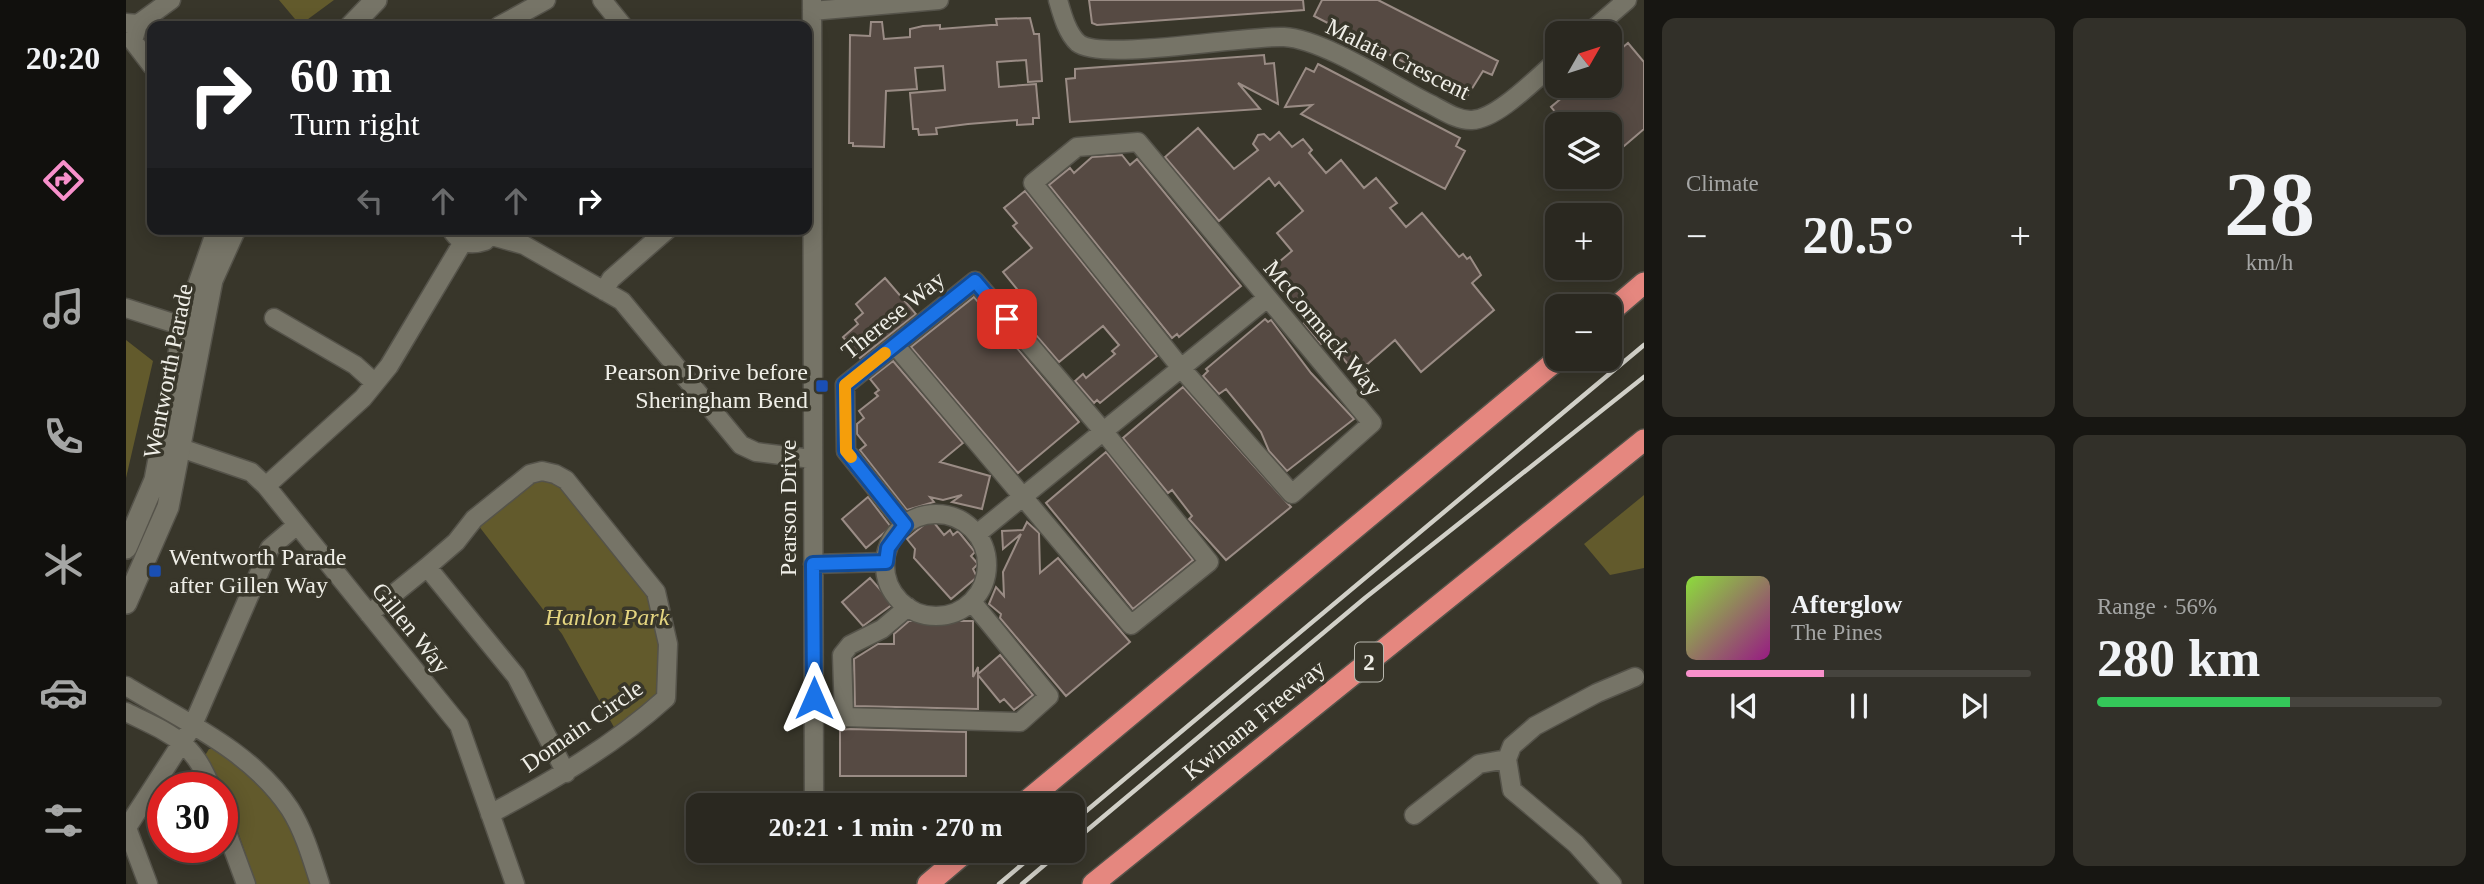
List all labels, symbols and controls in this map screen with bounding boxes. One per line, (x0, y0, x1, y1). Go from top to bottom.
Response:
street label: Malata Crescent (1322, 13, 1474, 105)
north arrow (1545, 21, 1622, 98)
map controls (1545, 21, 1622, 371)
text: 20:20 (26, 40, 100, 76)
text: 60 m (290, 48, 392, 103)
icon: right (175, 49, 266, 140)
text: Turn right (290, 106, 420, 142)
button: layers (1545, 112, 1622, 189)
text: 28 (2224, 154, 2315, 255)
icon: directions (39, 156, 88, 205)
text: Climate (1686, 171, 1759, 196)
icon: left (351, 182, 389, 220)
icon: ahead (424, 182, 462, 220)
icon: ahead (497, 182, 535, 220)
icon: right (570, 182, 608, 220)
button: + (1545, 203, 1622, 280)
text: 20.5° (1803, 207, 1914, 264)
text: − (1686, 215, 1707, 257)
text: + (2010, 215, 2031, 257)
text: km/h (2246, 250, 2293, 275)
street label: McCormack Way (1259, 255, 1387, 401)
street label: Therese Way (836, 266, 950, 364)
street label: Wentworth Parade (138, 281, 198, 461)
icon: music (39, 284, 88, 333)
pin (977, 289, 1037, 349)
button: − (1545, 294, 1622, 371)
icon: arrive (988, 300, 1026, 338)
place label: Pearson Drive before Sheringham Bend (604, 359, 808, 413)
marker: Pearson Drive before Sheringham Bend (814, 378, 830, 394)
icon: phone (39, 412, 88, 461)
street label: Pearson Drive (775, 440, 801, 576)
icon: climate (39, 540, 88, 589)
place label: Wentworth Parade after Gillen Way (169, 544, 346, 598)
marker: Wentworth Parade after Gillen Way (147, 563, 163, 579)
street label: Gillen Way (367, 577, 455, 679)
text: Afterglow (1791, 590, 1902, 619)
text: Range · 56% (2097, 594, 2217, 619)
park label: Hanlon Park (544, 604, 670, 630)
text: The Pines (1791, 620, 1882, 645)
text: 280 km (2097, 630, 2260, 687)
road number: 2 (1355, 642, 1383, 682)
street label: Kwinana Freeway (1178, 655, 1330, 785)
position arrow (777, 661, 851, 735)
icon: car (39, 668, 88, 717)
street label: Domain Circle (516, 675, 648, 777)
icon: previous (1725, 687, 1763, 725)
icon: pause (1840, 687, 1878, 725)
icon: next (1955, 687, 1993, 725)
speed limit sign: 30 (147, 772, 238, 863)
icon: filters (39, 796, 88, 845)
text: 20:21 · 1 min · 270 m (769, 813, 1003, 842)

